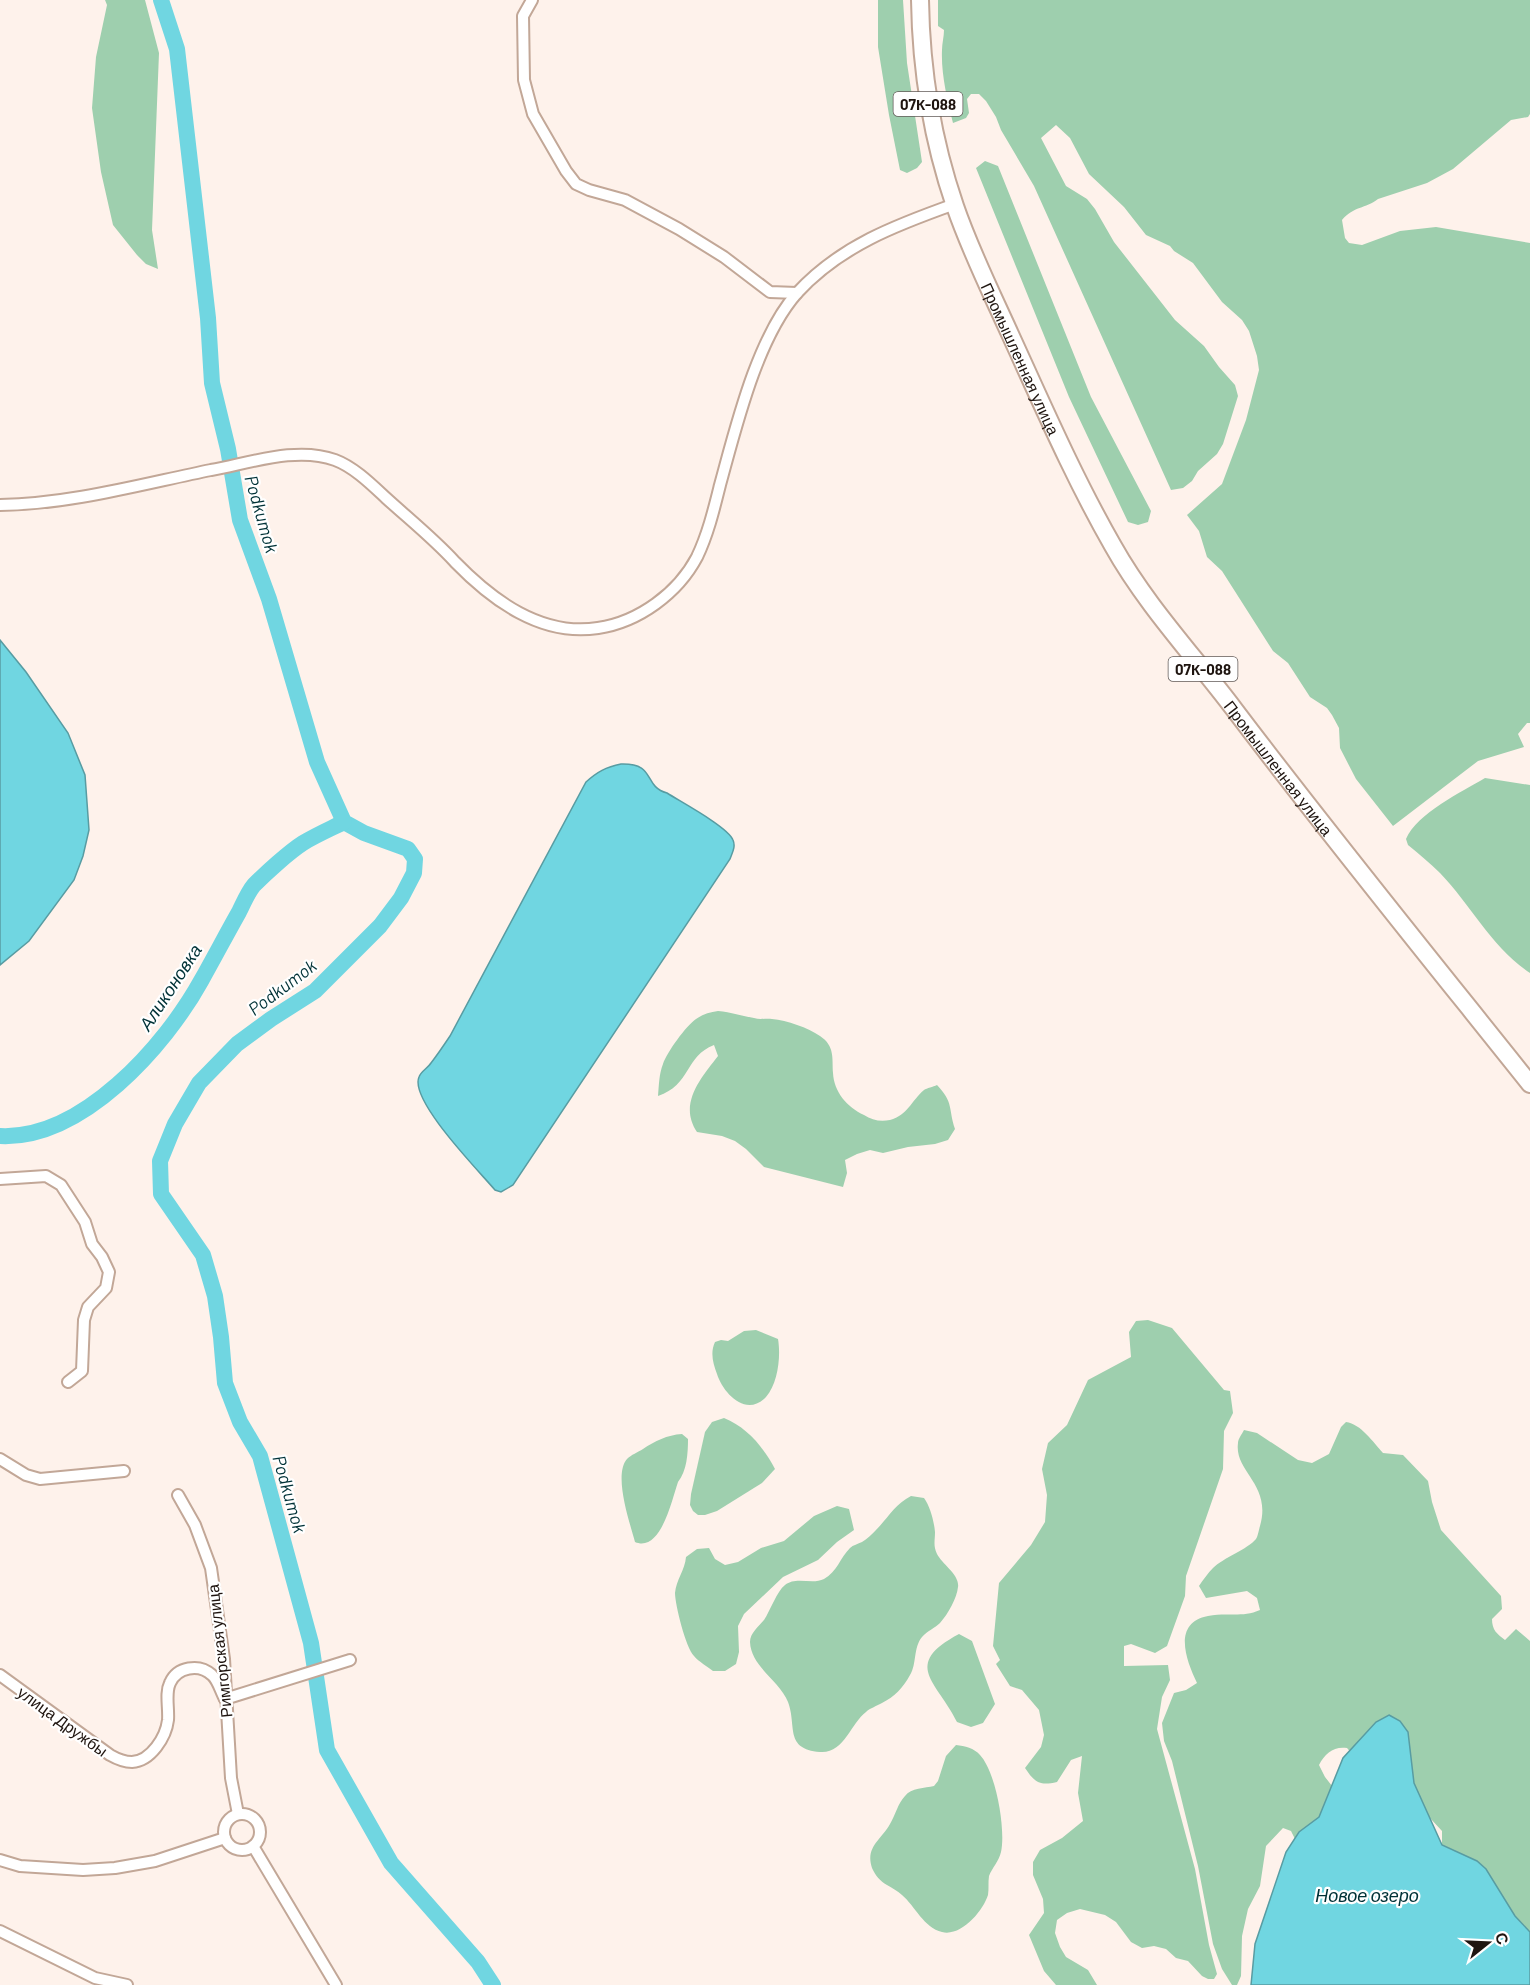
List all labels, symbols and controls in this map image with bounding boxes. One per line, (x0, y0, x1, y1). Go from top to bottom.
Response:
road number: 07К-088 (894, 92, 962, 116)
street label: Промышленная улица (978, 279, 1064, 438)
water label: Podkumok (240, 473, 284, 556)
road number: 07К-088 (1168, 657, 1238, 681)
street label: Промышленная улица (1221, 696, 1337, 839)
water label: Аликоновка (133, 940, 206, 1035)
water label: Podkumok (244, 954, 321, 1020)
water label: Podkumok (268, 1453, 312, 1536)
street label: Римгорская улица (203, 1583, 235, 1719)
street label: улица Дружбы (14, 1682, 112, 1760)
water label: Новое озеро (1315, 1884, 1419, 1906)
north arrow (1458, 1913, 1518, 1973)
text: С (1492, 1930, 1514, 1947)

